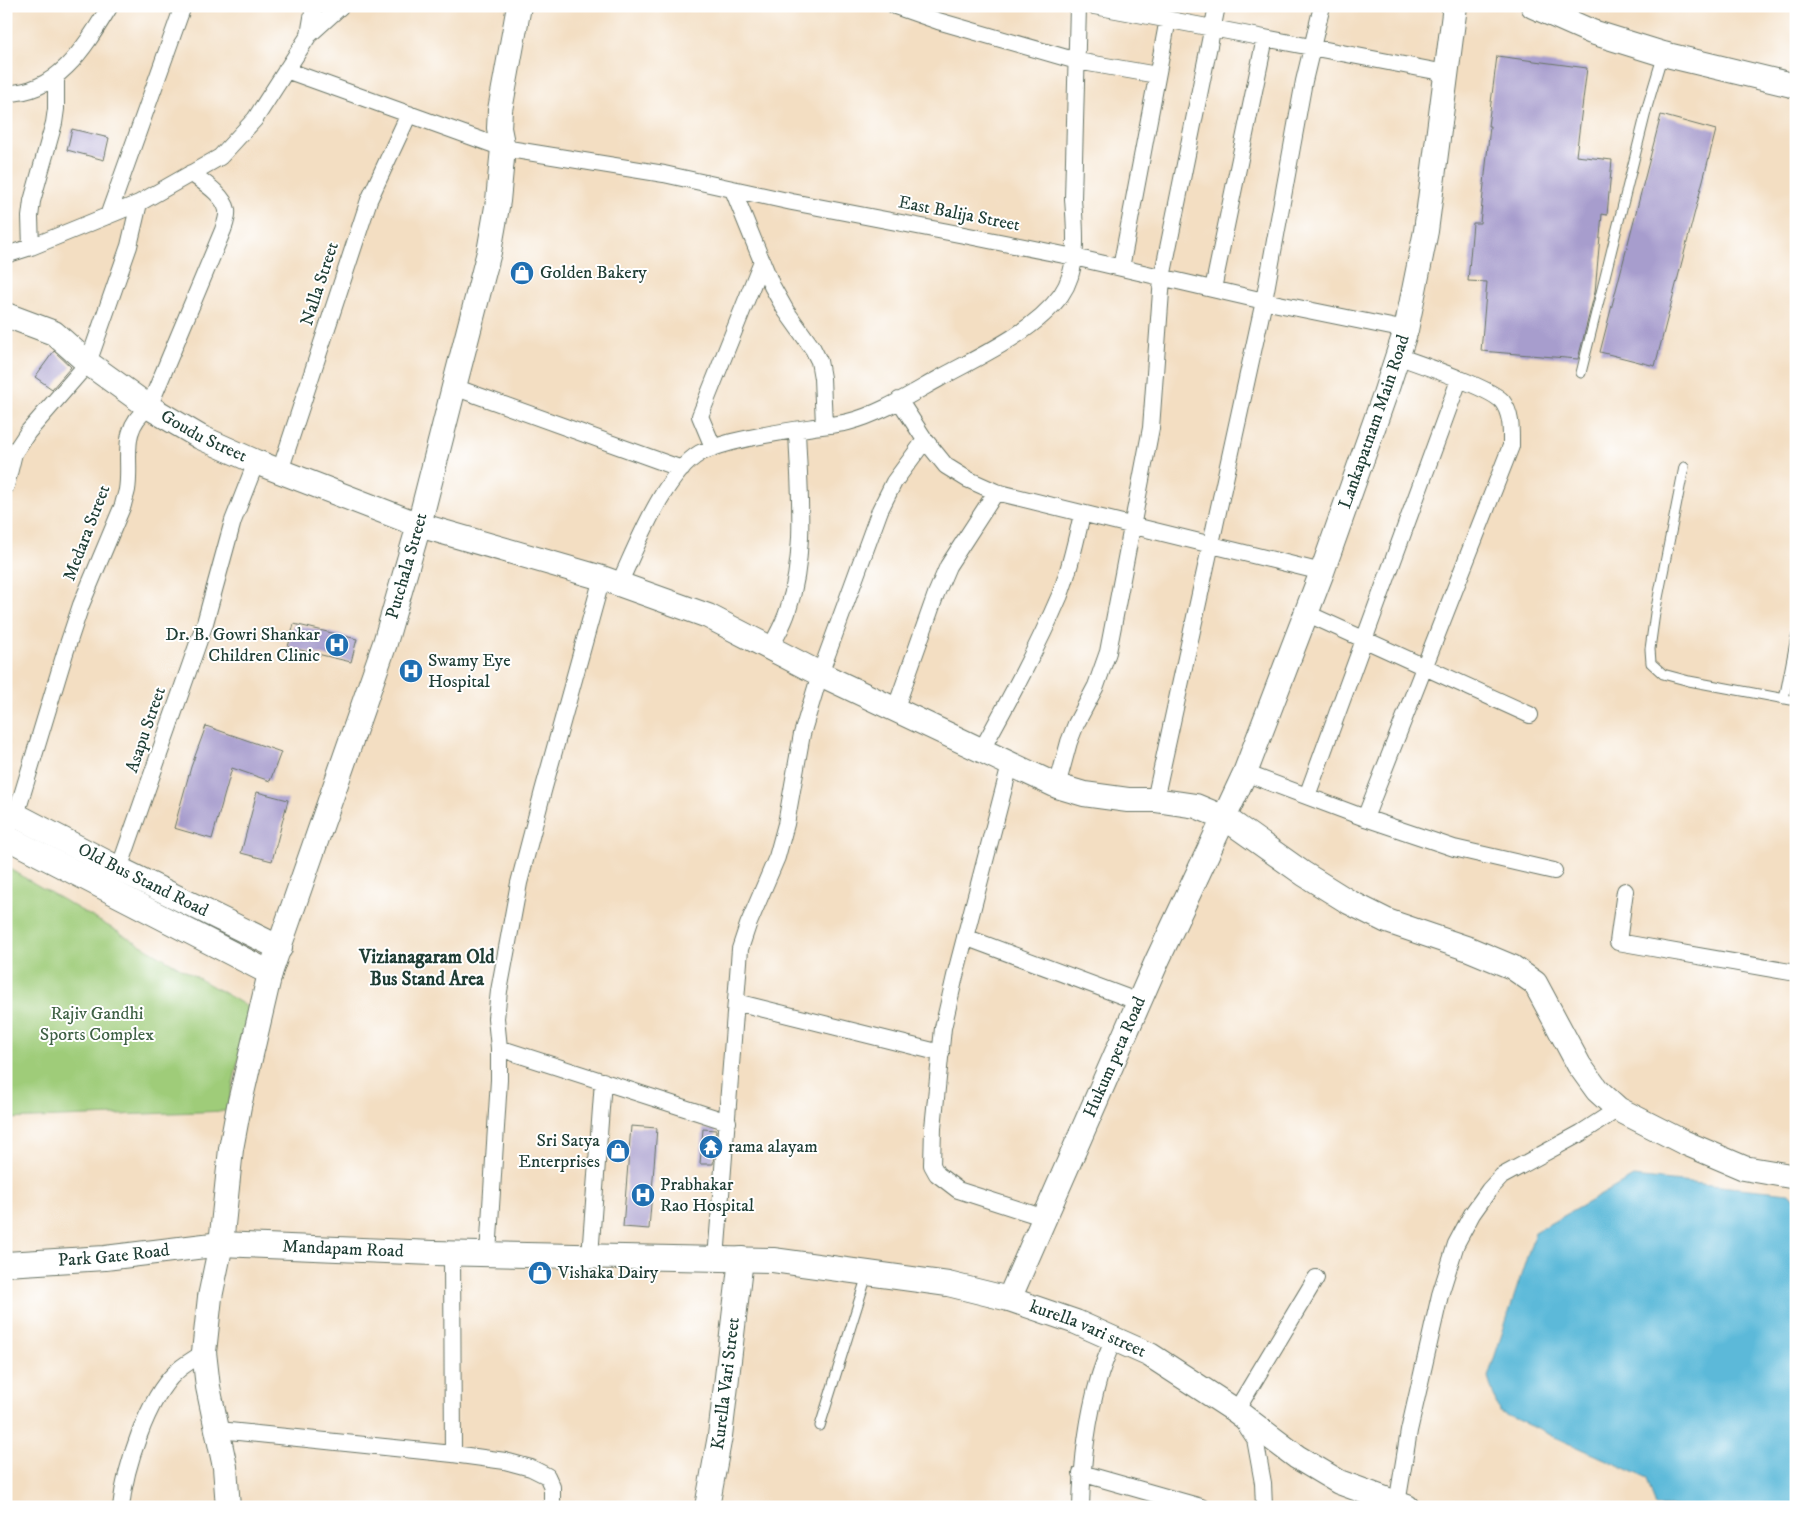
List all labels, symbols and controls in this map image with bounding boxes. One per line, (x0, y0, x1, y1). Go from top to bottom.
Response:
street label: East Balija Street (896, 191, 1022, 237)
street label: Nalla Street (296, 239, 344, 329)
shop icon: Golden Bakery (509, 260, 535, 286)
place label: Golden Bakery (540, 262, 647, 284)
street label: Lankapatnam Main Road (1334, 332, 1415, 512)
street label: Goudu Street (156, 405, 250, 468)
street label: Medara Street (59, 482, 115, 584)
street label: Putchala Street (381, 510, 433, 622)
place label: Dr. B. Gowri Shankar Children Clinic (165, 624, 320, 667)
hospital icon: Dr. B. Gowri Shankar Children Clinic (324, 632, 350, 658)
place label: Swamy Eye Hospital (428, 650, 511, 693)
hospital icon: Swamy Eye Hospital (398, 658, 424, 684)
street label: Asapu Street (121, 684, 171, 776)
street label: Old Bus Stand Road (74, 838, 212, 922)
district label: Vizianagaram Old Bus Stand Area (358, 946, 495, 991)
street label: Hukum peta Road (1079, 993, 1151, 1121)
park label: Rajiv Gandhi Sports Complex (40, 1003, 154, 1046)
place label: Sri Satya Enterprises (518, 1130, 600, 1173)
temple icon: rama alayam (698, 1134, 724, 1160)
place label: rama alayam (728, 1136, 818, 1158)
shop icon: Sri Satya Enterprises (605, 1138, 631, 1164)
place label: Prabhakar Rao Hospital (660, 1174, 755, 1217)
hospital icon: Prabhakar Rao Hospital (630, 1182, 656, 1208)
street label: Mandapam Road (282, 1236, 404, 1263)
street label: Park Gate Road (57, 1239, 171, 1272)
shop icon: Vishaka Dairy (527, 1260, 553, 1286)
place label: Vishaka Dairy (557, 1262, 659, 1284)
street label: kurella vari street (1026, 1296, 1150, 1363)
street label: Kurella Vari Street (707, 1316, 745, 1452)

